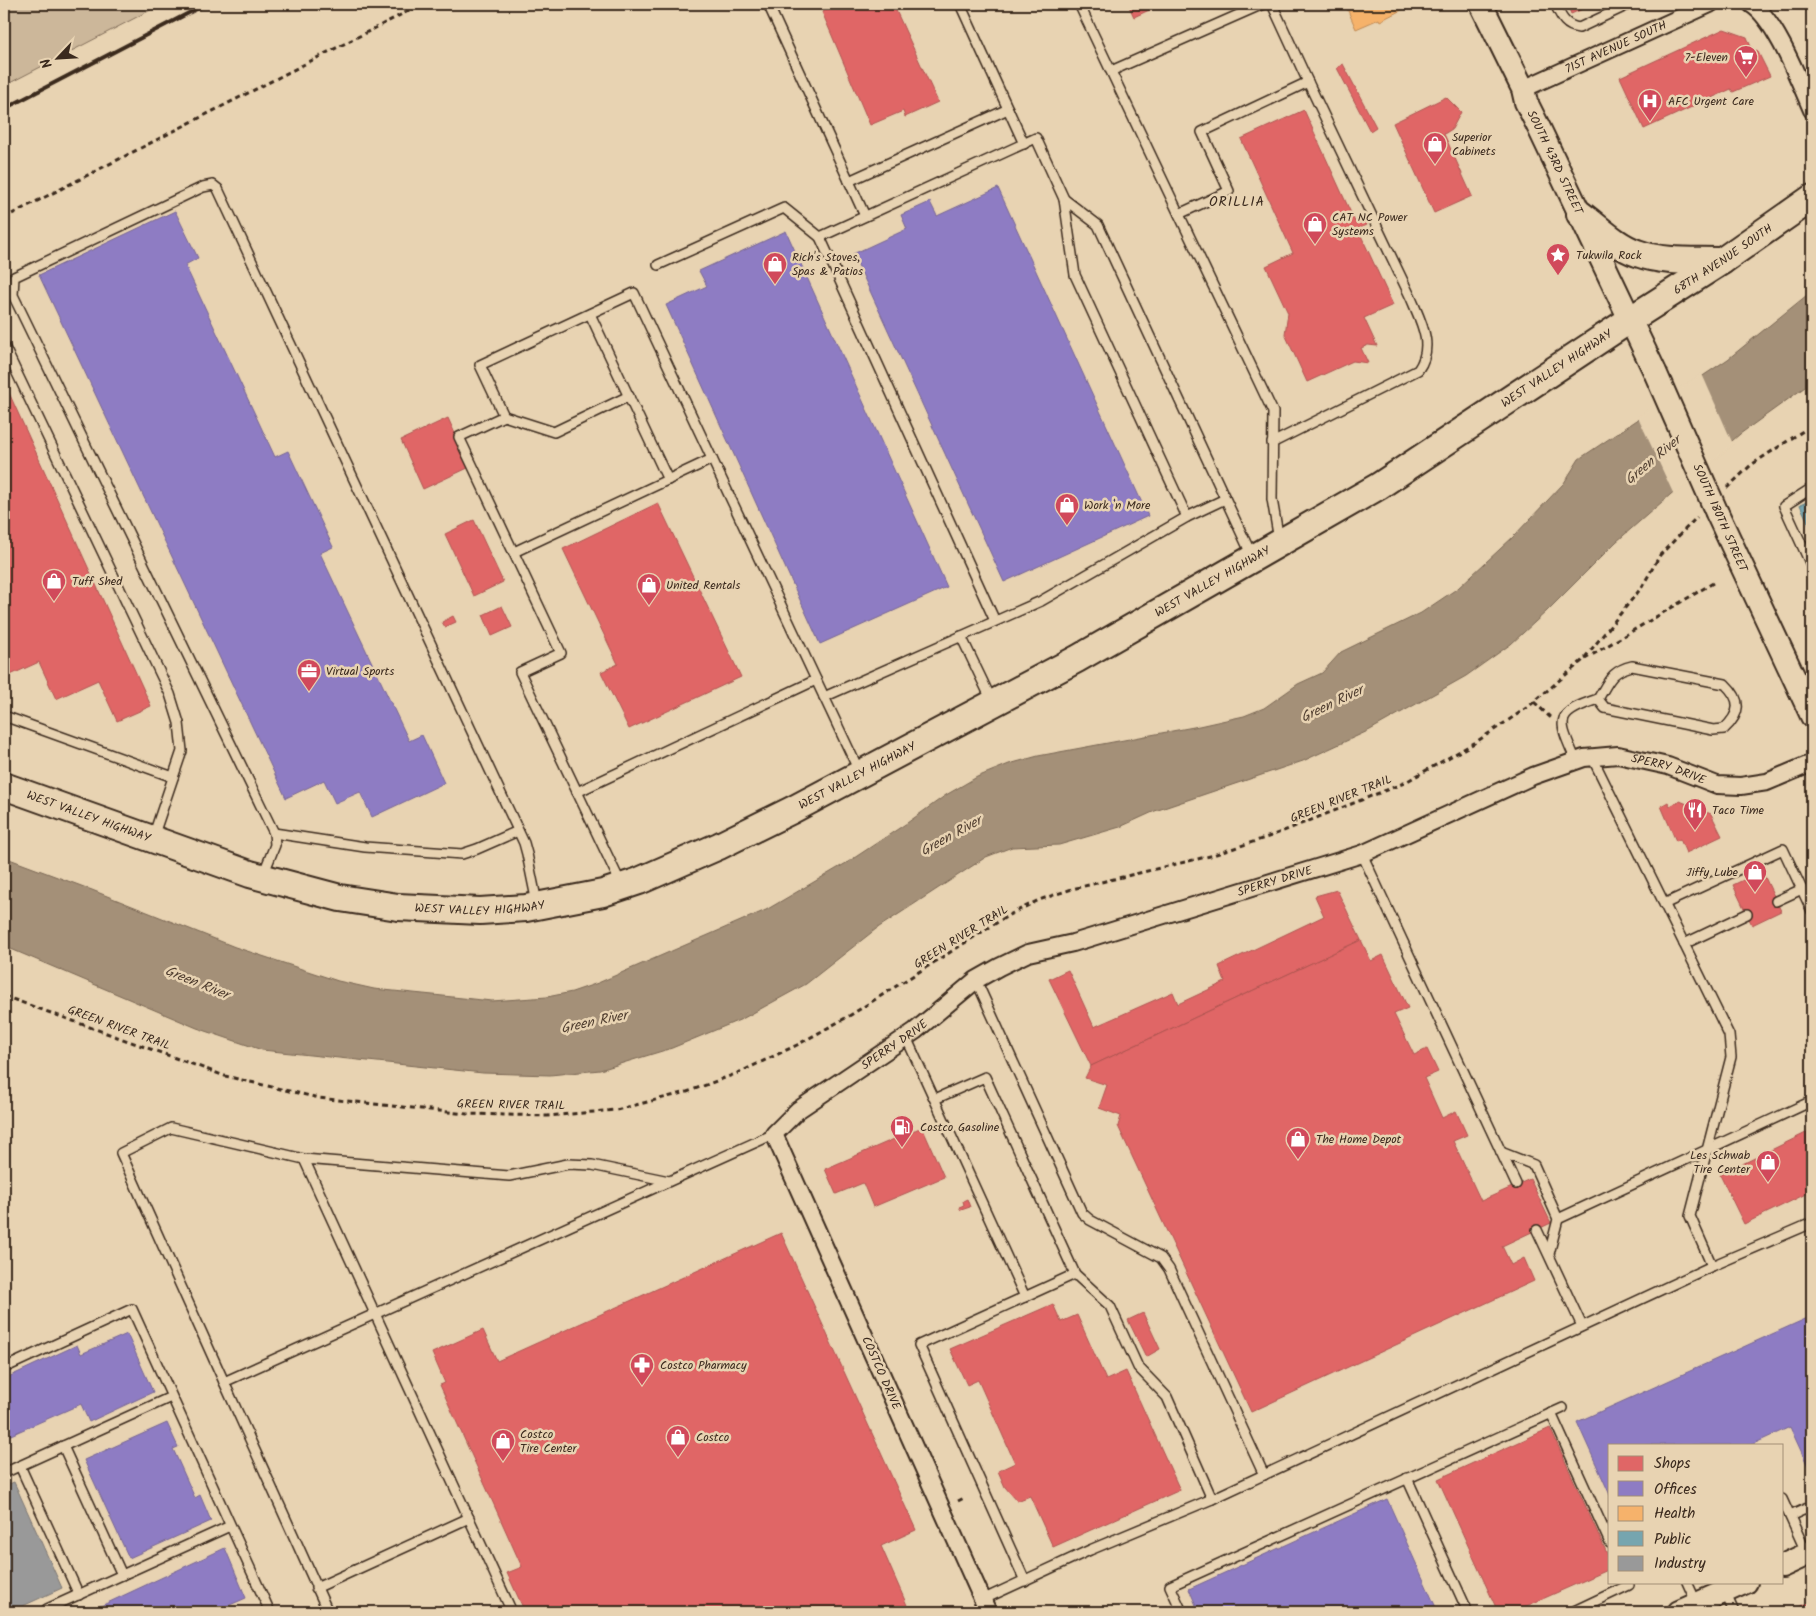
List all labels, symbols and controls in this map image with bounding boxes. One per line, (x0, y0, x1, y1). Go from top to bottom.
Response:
street label: 71ST AVENUE SOUTH (1562, 15, 1670, 78)
north arrow (32, 32, 82, 82)
supermarket icon: 7-Eleven (1733, 44, 1759, 78)
place label: 7-Eleven (1685, 48, 1728, 67)
text: N (35, 54, 59, 72)
hospital icon: AFC Urgent Care (1637, 88, 1663, 122)
place label: AFC Urgent Care (1668, 92, 1754, 111)
street label: SOUTH 43RD STREET (1522, 107, 1589, 219)
place label: Superior Cabinets (1452, 128, 1496, 161)
shop icon: Superior Cabinets (1422, 131, 1448, 165)
district label: ORILLIA (1209, 191, 1265, 213)
place label: CAT NC Power Systems (1332, 208, 1408, 241)
shop icon: CAT NC Power Systems (1302, 211, 1328, 245)
street label: 68TH AVENUE SOUTH (1669, 219, 1777, 299)
place icon: Tukwila Rock (1545, 242, 1571, 276)
place label: Tukwila Rock (1576, 246, 1642, 265)
place label: Rich's Stoves, Spas & Patios (792, 248, 863, 281)
shop icon: Rich's Stoves, Spas & Patios (762, 251, 788, 285)
street label: WEST VALLEY HIGHWAY (1497, 324, 1617, 412)
water label: Green River (1620, 428, 1688, 490)
street label: SOUTH 180TH STREET (1688, 461, 1753, 577)
shop icon: Work 'n More (1054, 492, 1080, 526)
place label: Work 'n More (1084, 496, 1151, 515)
street label: WEST VALLEY HIGHWAY (1151, 540, 1275, 622)
shop icon: Tuff Shed (41, 568, 67, 602)
place label: Tuff Shed (72, 572, 123, 591)
shop icon: United Rentals (636, 572, 662, 606)
place label: United Rentals (666, 576, 740, 595)
office icon: Virtual Sports (296, 658, 322, 692)
place label: Virtual Sports (326, 662, 394, 681)
water label: Green River (1297, 678, 1370, 729)
street label: WEST VALLEY HIGHWAY (795, 736, 920, 814)
street label: SPERRY DRIVE (1629, 749, 1710, 790)
street label: GREEN RIVER TRAIL (1287, 770, 1395, 828)
street label: WEST VALLEY HIGHWAY (24, 785, 154, 848)
restaurant icon: Taco Time (1682, 797, 1708, 831)
place label: Taco Time (1712, 801, 1764, 820)
water label: Green River (916, 808, 989, 862)
shop icon: Jiffy Lube (1742, 859, 1768, 893)
street label: SPERRY DRIVE (1235, 860, 1315, 901)
place label: Jiffy Lube (1686, 863, 1739, 882)
street label: WEST VALLEY HIGHWAY (414, 895, 547, 921)
street label: GREEN RIVER TRAIL (910, 900, 1012, 974)
water label: Green River (162, 960, 235, 1007)
street label: GREEN RIVER TRAIL (65, 1001, 173, 1055)
water label: Green River (559, 1004, 632, 1040)
street label: SPERRY DRIVE (857, 1014, 933, 1074)
street label: GREEN RIVER TRAIL (457, 1095, 565, 1115)
fuel station icon: Costco Gasoline (889, 1114, 915, 1148)
place label: Costco Gasoline (920, 1118, 1000, 1137)
shop icon: The Home Depot (1285, 1126, 1311, 1160)
place label: The Home Depot (1316, 1130, 1402, 1149)
place label: Les Schwab Tire Center (1690, 1146, 1751, 1179)
shop icon: Les Schwab Tire Center (1755, 1149, 1781, 1183)
street label: COSTCO DRIVE (856, 1333, 906, 1414)
pharmacy icon: Costco Pharmacy (629, 1352, 655, 1386)
place label: Costco Pharmacy (660, 1356, 747, 1375)
shop icon: Costco (665, 1424, 691, 1458)
place label: Costco Tire Center (520, 1425, 577, 1458)
shop icon: Costco Tire Center (490, 1428, 516, 1462)
place label: Costco (696, 1428, 729, 1447)
legend (1608, 1444, 1784, 1584)
text: Shops (1654, 1452, 1691, 1476)
text: Offices (1654, 1478, 1697, 1502)
text: Health (1654, 1502, 1695, 1526)
text: Public (1654, 1528, 1691, 1552)
text: Industry (1654, 1552, 1707, 1576)

